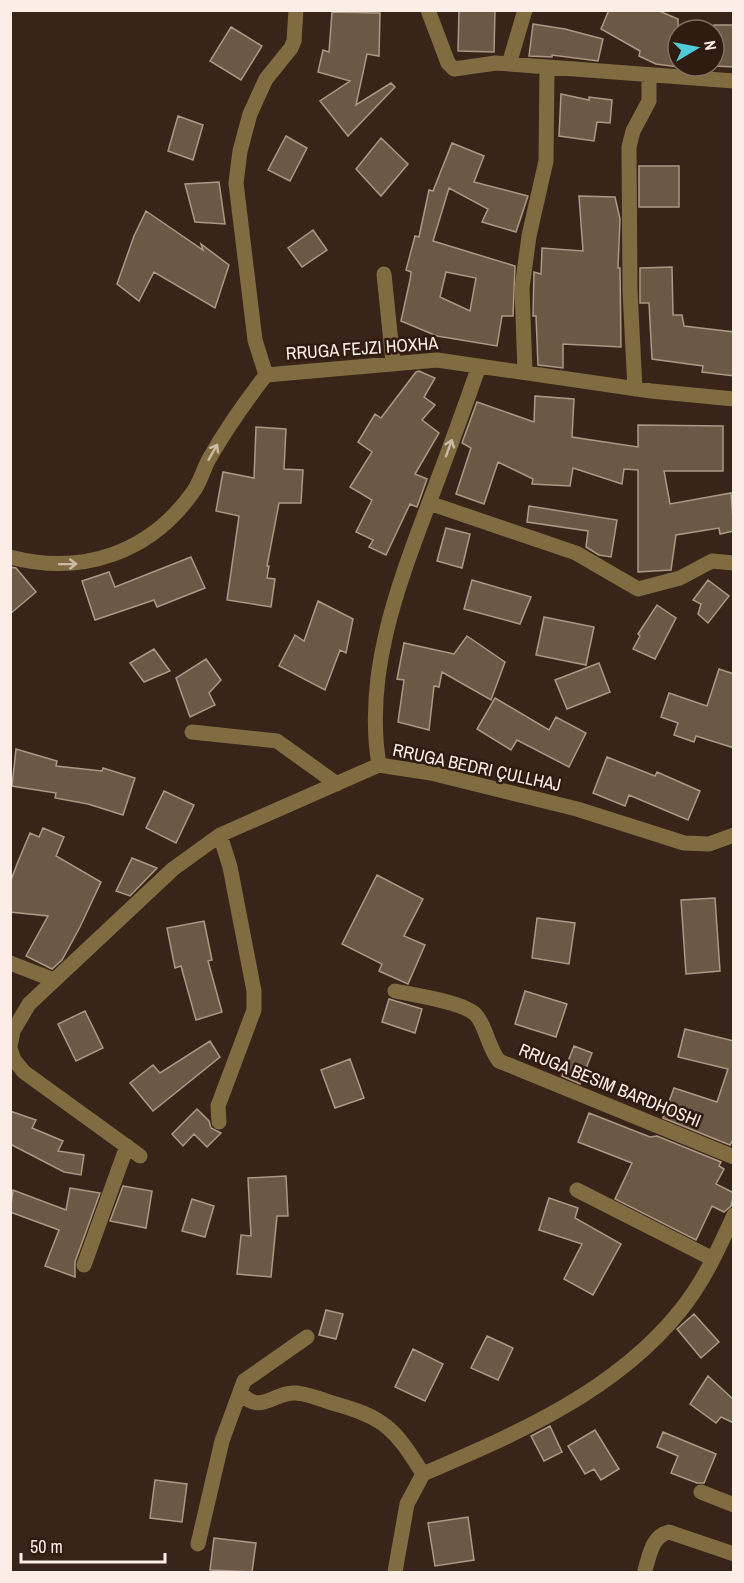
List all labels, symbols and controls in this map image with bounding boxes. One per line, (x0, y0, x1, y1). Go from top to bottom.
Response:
north arrow (666, 18, 726, 78)
text: N (699, 39, 722, 52)
street label: RRUGA FEJZI HOXHA (285, 330, 439, 366)
one-way arrow (444, 440, 455, 458)
one-way arrow (208, 444, 220, 461)
one-way arrow (58, 558, 78, 570)
street label: RRUGA BEDRI ÇULLHAJ (391, 737, 563, 797)
street label: RRUGA BESIM BARDHOSHI (515, 1037, 705, 1133)
scale bar (21, 1526, 165, 1564)
text: 50 m (30, 1534, 63, 1559)

